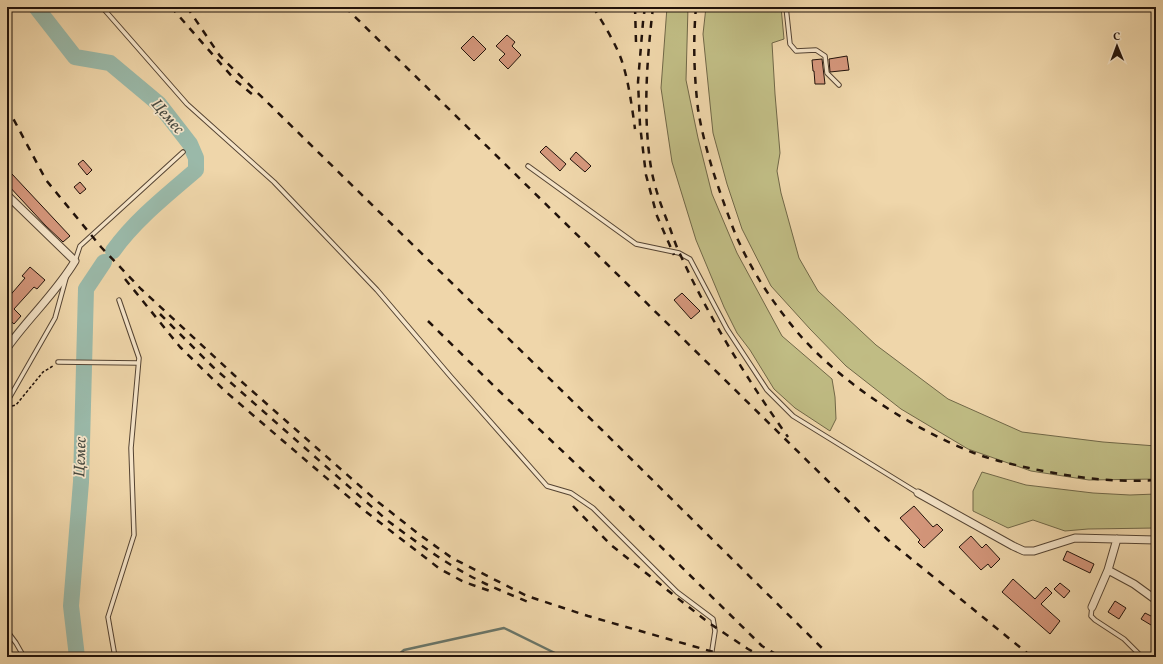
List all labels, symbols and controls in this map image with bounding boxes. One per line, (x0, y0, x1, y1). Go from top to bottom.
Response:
north arrow (1097, 26, 1137, 66)
text: С (1113, 30, 1121, 45)
water label: Цемес (145, 95, 189, 140)
water label: Цемес (69, 436, 93, 478)

